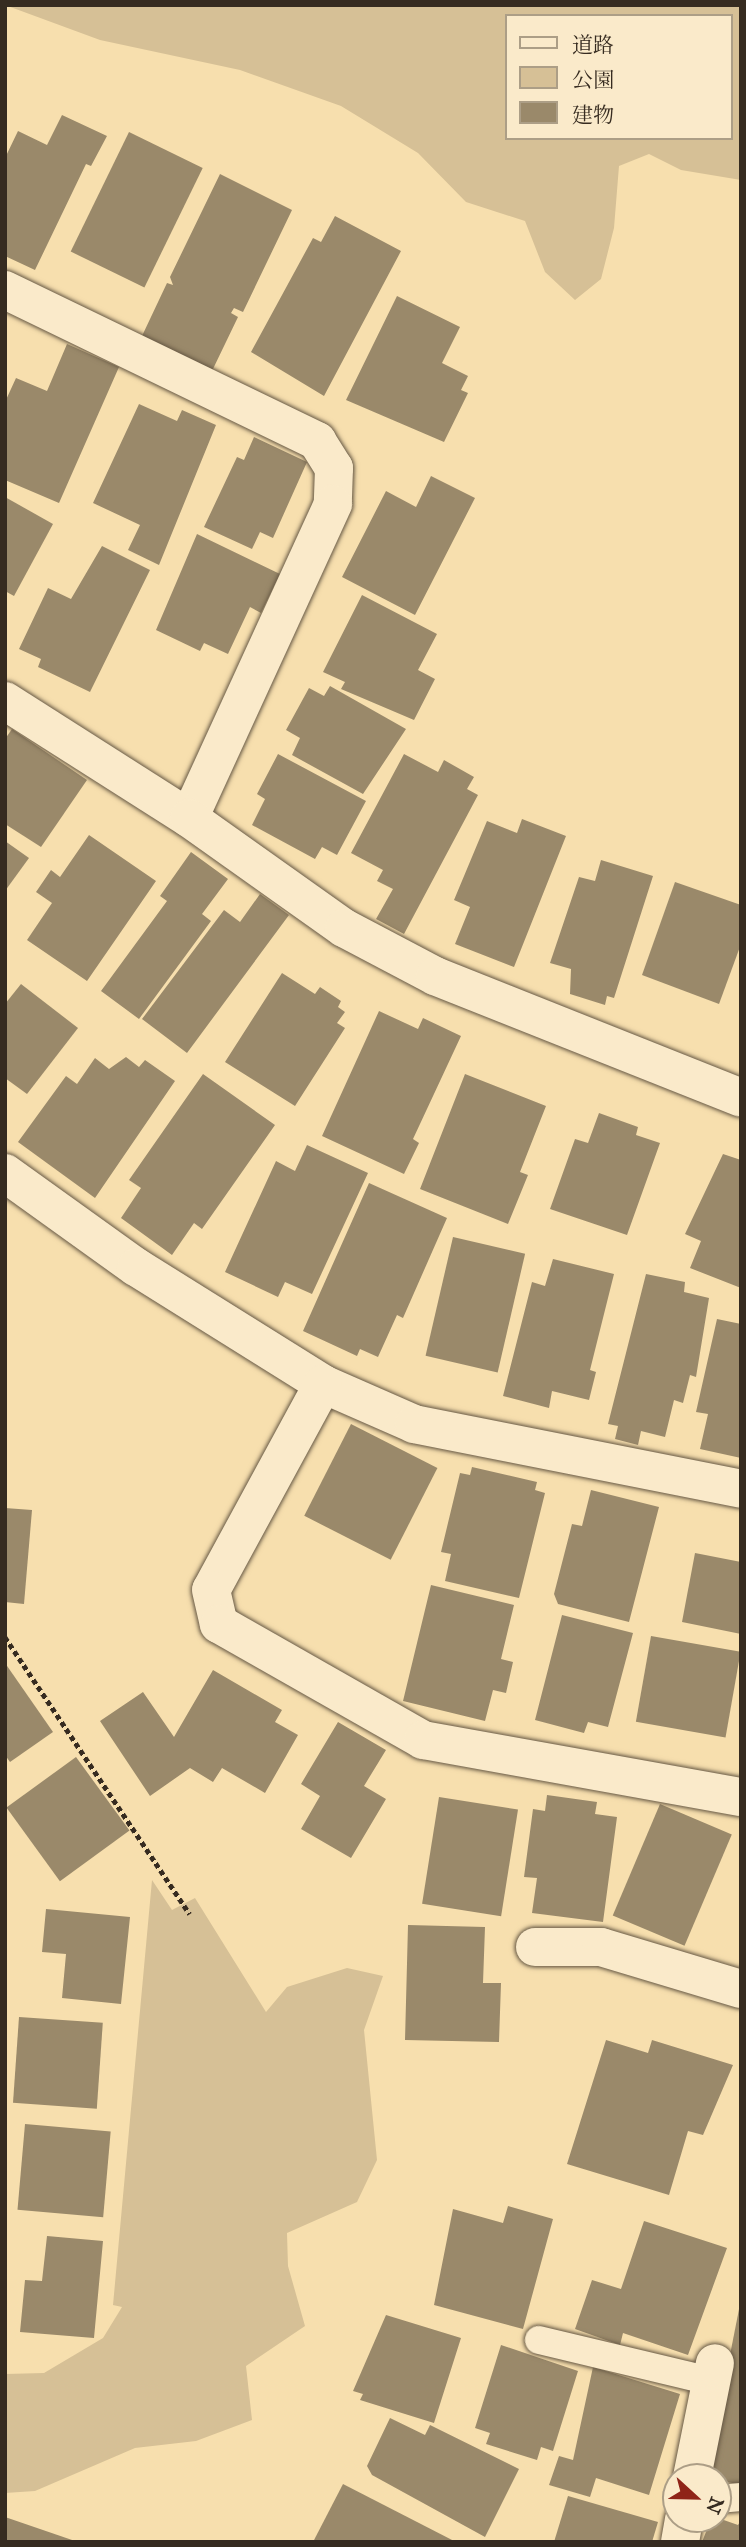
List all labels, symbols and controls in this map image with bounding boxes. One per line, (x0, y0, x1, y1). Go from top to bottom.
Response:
legend (504, 14, 732, 140)
text: 道路 (572, 32, 614, 58)
text: 公園 (572, 67, 614, 93)
text: 建物 (572, 102, 614, 128)
north arrow (662, 2463, 732, 2533)
text: N (701, 2494, 729, 2517)

